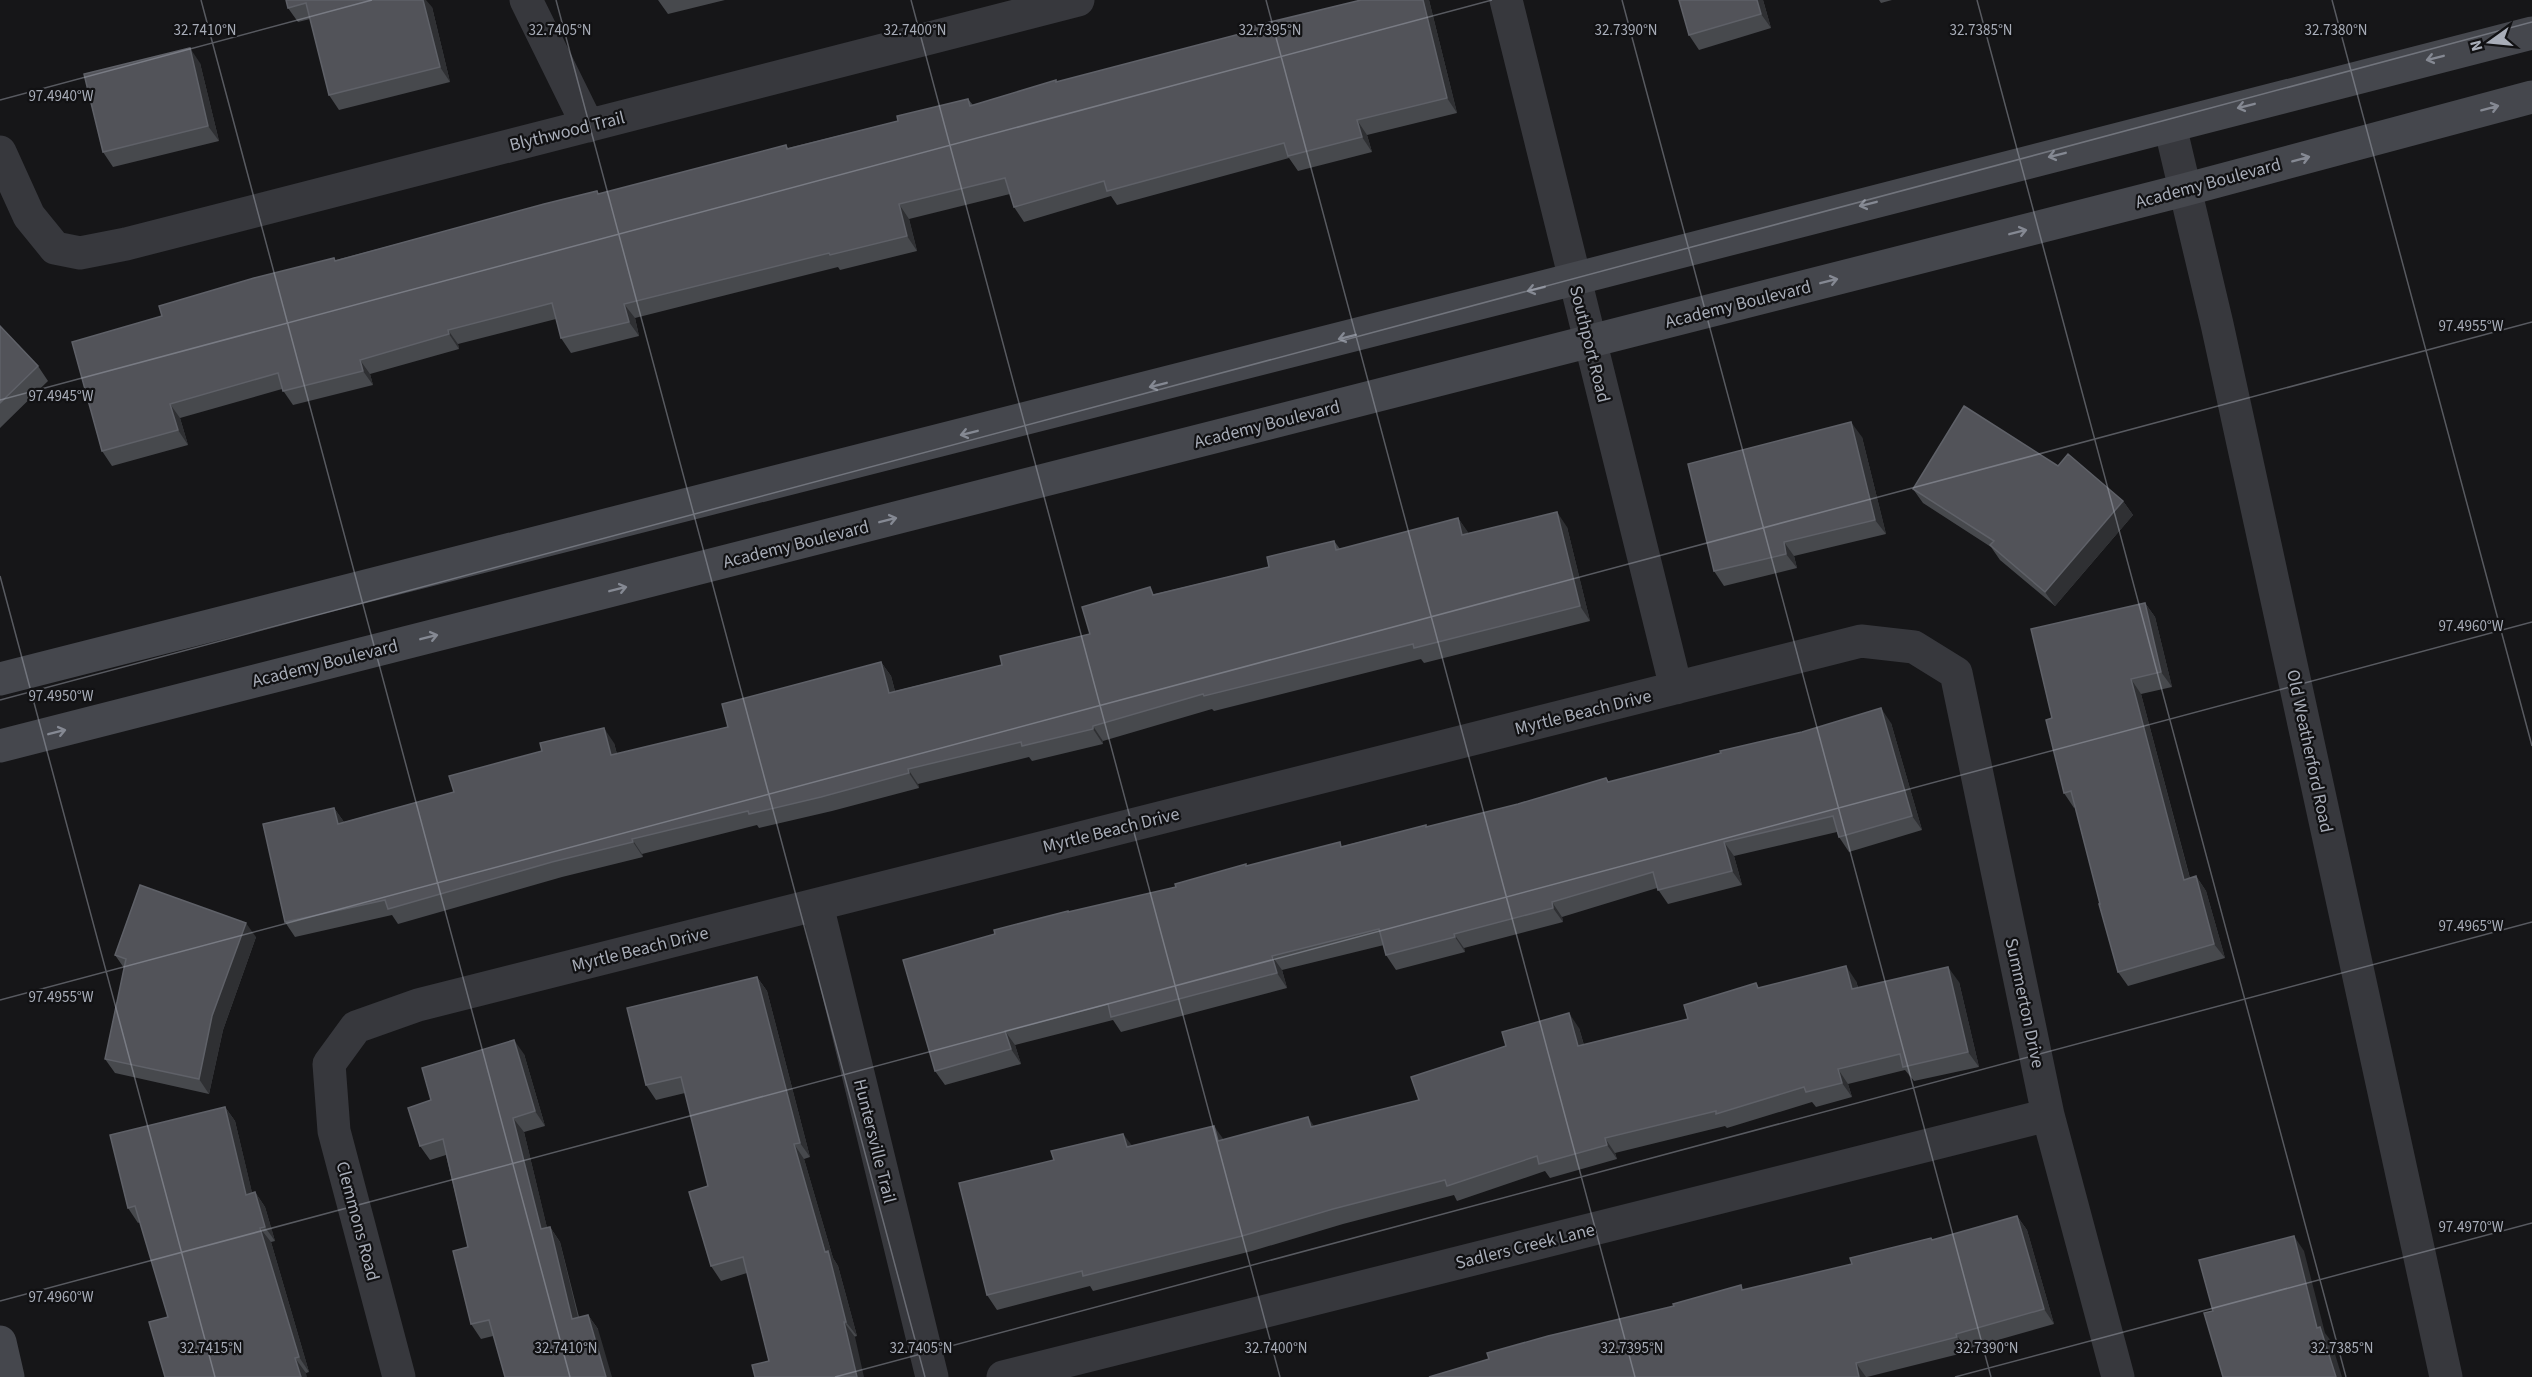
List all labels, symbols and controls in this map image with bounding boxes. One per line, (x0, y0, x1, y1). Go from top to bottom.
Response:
north arrow (2460, 12, 2520, 72)
text: 32.7410°N (173, 20, 237, 41)
text: 32.7405°N (528, 20, 592, 41)
text: 32.7400°N (883, 20, 947, 41)
text: 32.7395°N (1238, 20, 1302, 41)
text: 32.7390°N (1594, 20, 1658, 41)
text: 32.7385°N (1949, 20, 2013, 41)
text: 32.7380°N (2304, 20, 2368, 41)
text: N (2464, 38, 2488, 54)
one-way arrow (2426, 52, 2445, 64)
text: 97.4940°W (28, 86, 94, 107)
one-way arrow (2237, 101, 2256, 113)
one-way arrow (2480, 102, 2499, 113)
street label: Blythwood Trail (507, 105, 627, 158)
one-way arrow (2048, 150, 2067, 161)
street label: Academy Boulevard (2133, 152, 2284, 215)
one-way arrow (2292, 152, 2311, 164)
one-way arrow (1859, 198, 1878, 210)
one-way arrow (2009, 226, 2028, 238)
street label: Academy Boulevard (1662, 274, 1814, 335)
one-way arrow (1820, 274, 1839, 286)
street label: Southport Road (1563, 283, 1616, 405)
one-way arrow (1527, 284, 1546, 295)
text: 97.4955°W (2438, 316, 2504, 337)
one-way arrow (1338, 332, 1357, 343)
one-way arrow (1149, 380, 1168, 392)
text: 97.4945°W (28, 386, 94, 407)
street label: Academy Boulevard (1191, 394, 1343, 455)
one-way arrow (960, 428, 979, 440)
street label: Academy Boulevard (720, 514, 872, 575)
one-way arrow (878, 514, 897, 526)
one-way arrow (608, 583, 627, 594)
text: 97.4960°W (2438, 616, 2504, 637)
one-way arrow (419, 631, 438, 642)
street label: Academy Boulevard (249, 633, 401, 694)
street label: Old Weatherford Road (2280, 667, 2339, 835)
street label: Myrtle Beach Drive (1512, 683, 1654, 742)
text: 97.4950°W (28, 686, 94, 707)
one-way arrow (47, 725, 66, 737)
street label: Myrtle Beach Drive (1040, 801, 1182, 860)
text: 97.4965°W (2438, 916, 2504, 937)
street label: Myrtle Beach Drive (569, 920, 711, 979)
street label: Summerton Drive (1999, 936, 2051, 1071)
text: 97.4955°W (28, 987, 94, 1008)
street label: Huntersville Trail (847, 1076, 902, 1206)
street label: Clemmons Road (330, 1158, 386, 1284)
street label: Sadlers Creek Lane (1453, 1217, 1597, 1276)
text: 97.4970°W (2438, 1217, 2504, 1238)
text: 97.4960°W (28, 1287, 94, 1308)
text: 32.7415°N (179, 1338, 243, 1359)
text: 32.7410°N (534, 1338, 598, 1359)
text: 32.7405°N (889, 1338, 953, 1359)
text: 32.7400°N (1244, 1338, 1308, 1359)
text: 32.7395°N (1600, 1338, 1664, 1359)
text: 32.7390°N (1955, 1338, 2019, 1359)
text: 32.7385°N (2310, 1338, 2374, 1359)

